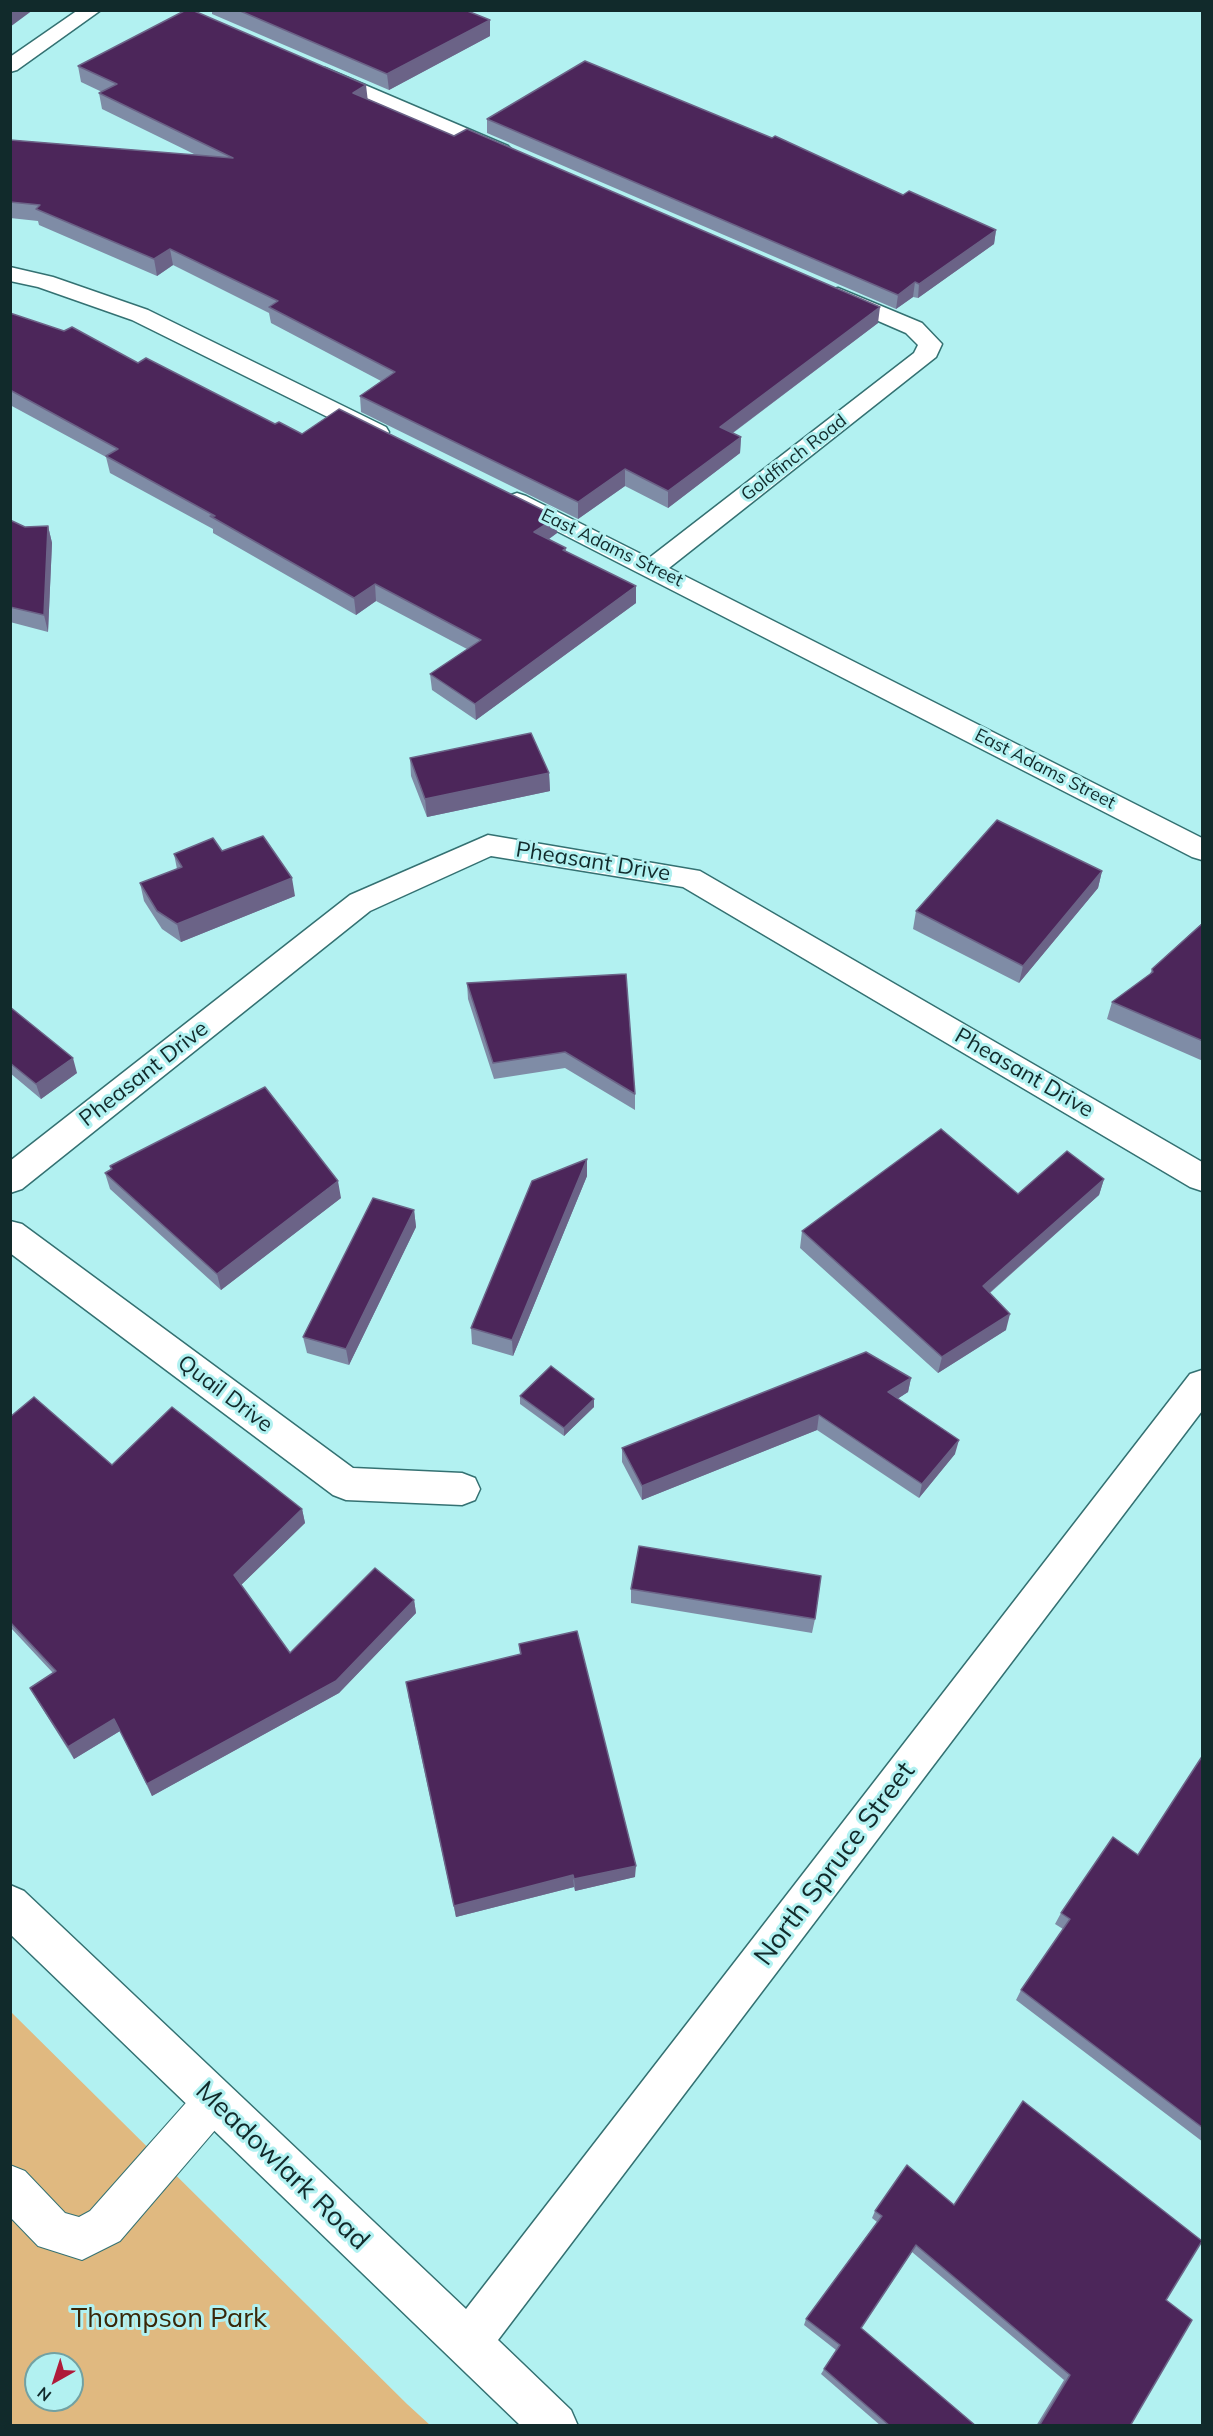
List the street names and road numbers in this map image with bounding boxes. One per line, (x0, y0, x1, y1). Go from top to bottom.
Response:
street label: Goldfinch Road (737, 410, 851, 506)
street label: East Adams Street (538, 504, 686, 592)
street label: East Adams Street (971, 724, 1119, 814)
street label: Pheasant Drive (514, 837, 672, 887)
street label: Pheasant Drive (74, 1016, 214, 1132)
street label: Pheasant Drive (950, 1023, 1098, 1123)
street label: Quail Drive (172, 1350, 278, 1438)
street label: North Spruce Street (748, 1756, 922, 1972)
street label: Meadowlark Road (189, 2075, 375, 2257)

